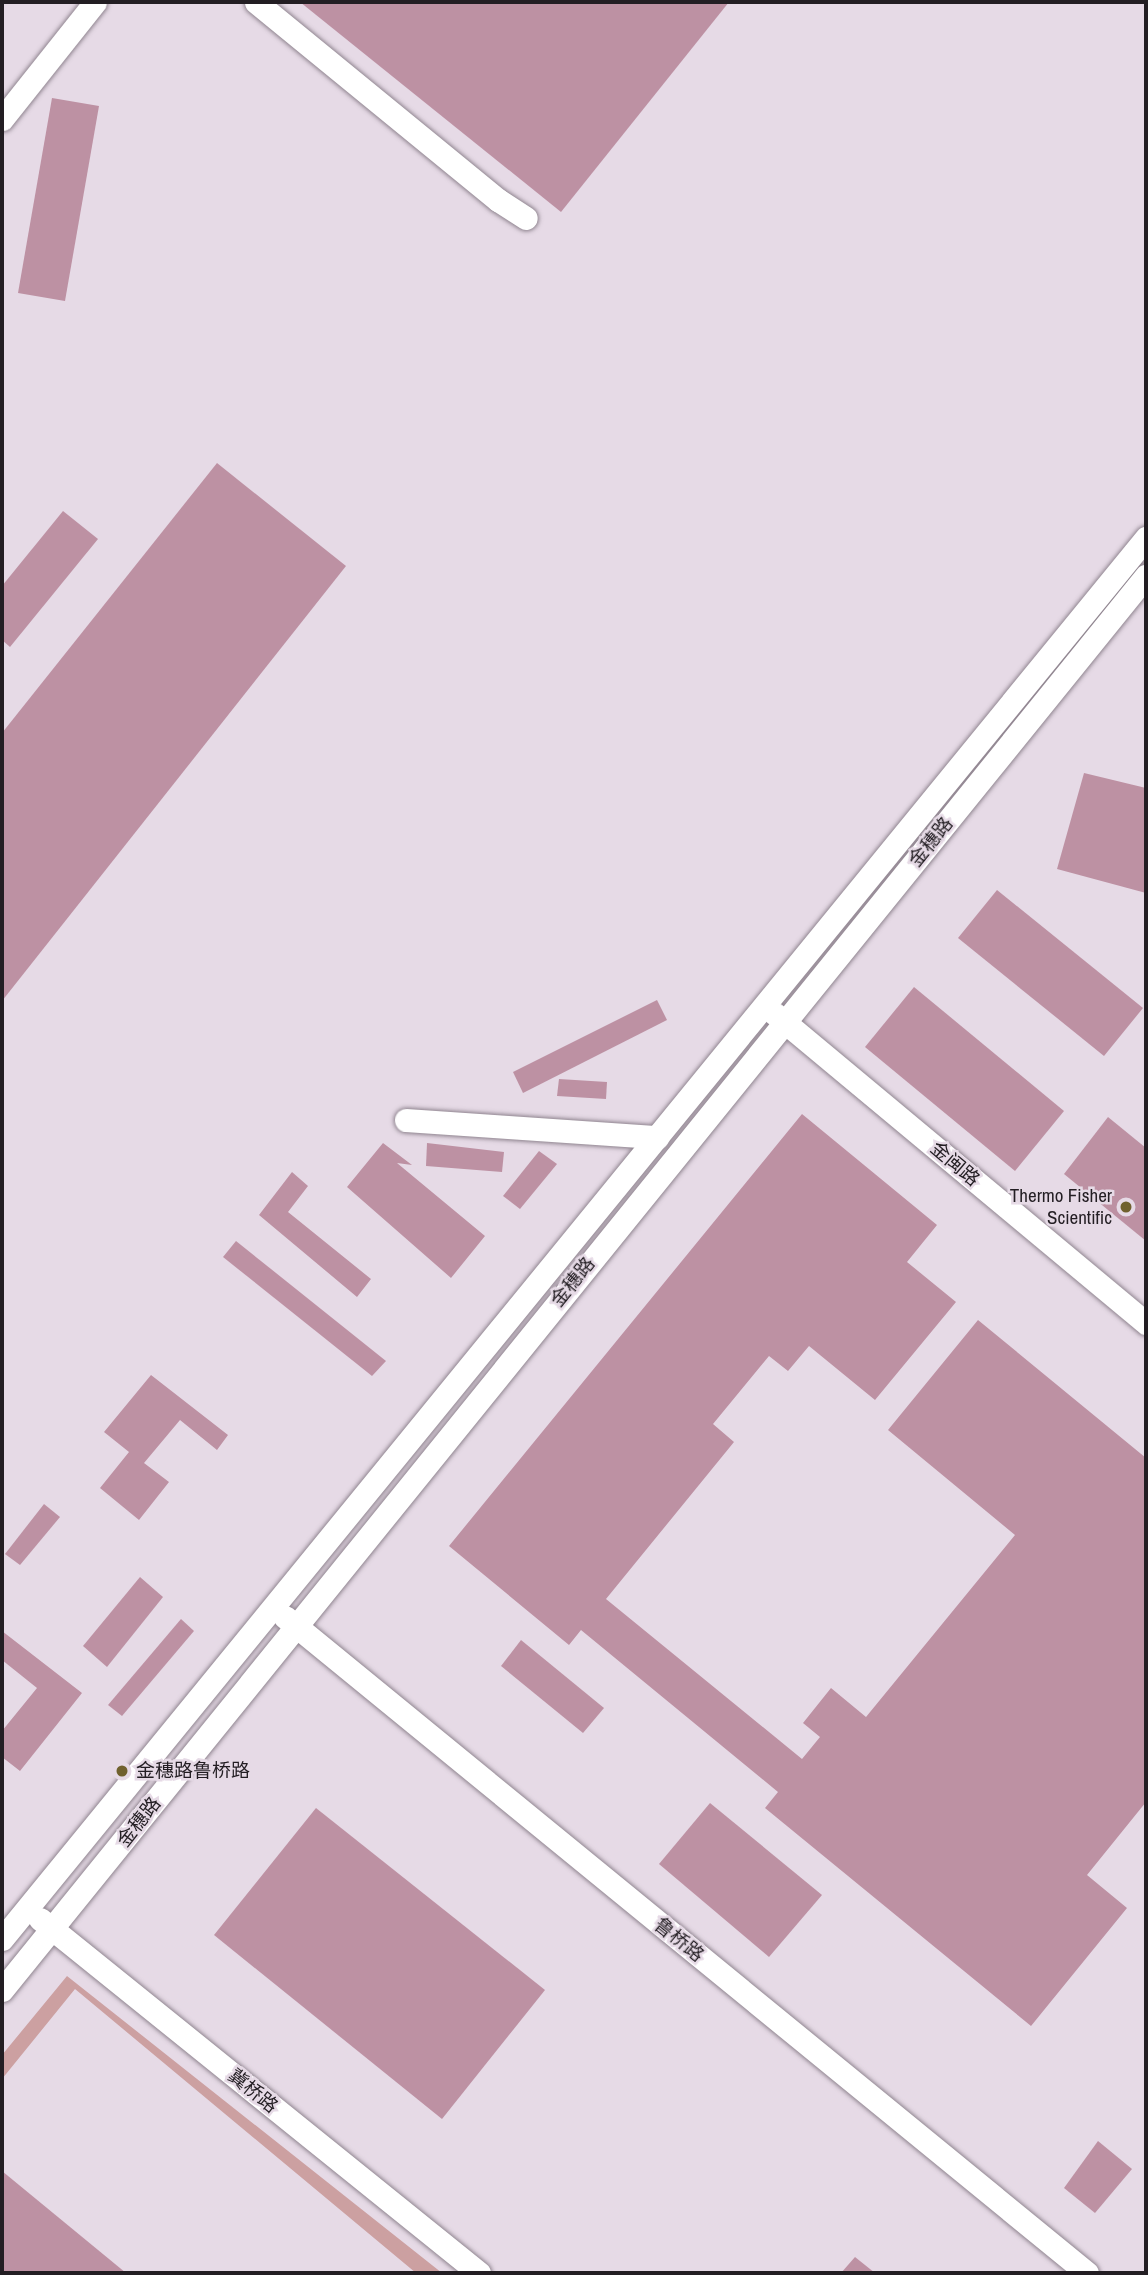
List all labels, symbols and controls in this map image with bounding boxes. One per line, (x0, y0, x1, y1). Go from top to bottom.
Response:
street label: 金穗路 (904, 813, 958, 871)
street label: 金闽路 (926, 1137, 984, 1191)
place label: Thermo Fisher Scientific (1010, 1185, 1112, 1229)
marker: Thermo Fisher Scientific (1118, 1199, 1134, 1215)
street label: 金穗路 (546, 1253, 600, 1311)
place label: 金穗路鲁桥路 (136, 1760, 250, 1782)
marker: 金穗路鲁桥路 (114, 1763, 130, 1779)
street label: 金穗路 (112, 1793, 166, 1851)
street label: 鲁桥路 (650, 1913, 708, 1967)
street label: 冀桥路 (224, 2064, 282, 2118)

